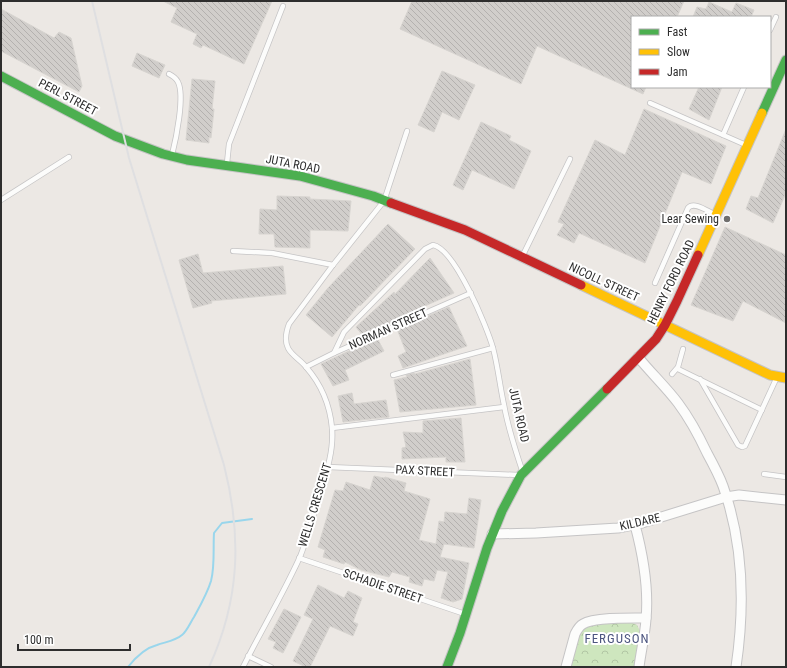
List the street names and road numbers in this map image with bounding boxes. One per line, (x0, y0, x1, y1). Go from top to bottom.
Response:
street label: PERL STREET (36, 76, 100, 118)
street label: JUTA ROAD (265, 152, 322, 176)
street label: HENRY FORD ROAD (645, 237, 698, 326)
street label: NICOLL STREET (567, 260, 641, 304)
street label: NORMAN STREET (347, 305, 429, 353)
street label: JUTA ROAD (506, 387, 532, 444)
street label: WELLS CRESCENT (296, 461, 334, 549)
street label: PAX STREET (395, 462, 455, 480)
street label: KILDARE (618, 511, 662, 533)
street label: SCHADIE STREET (341, 566, 425, 606)

